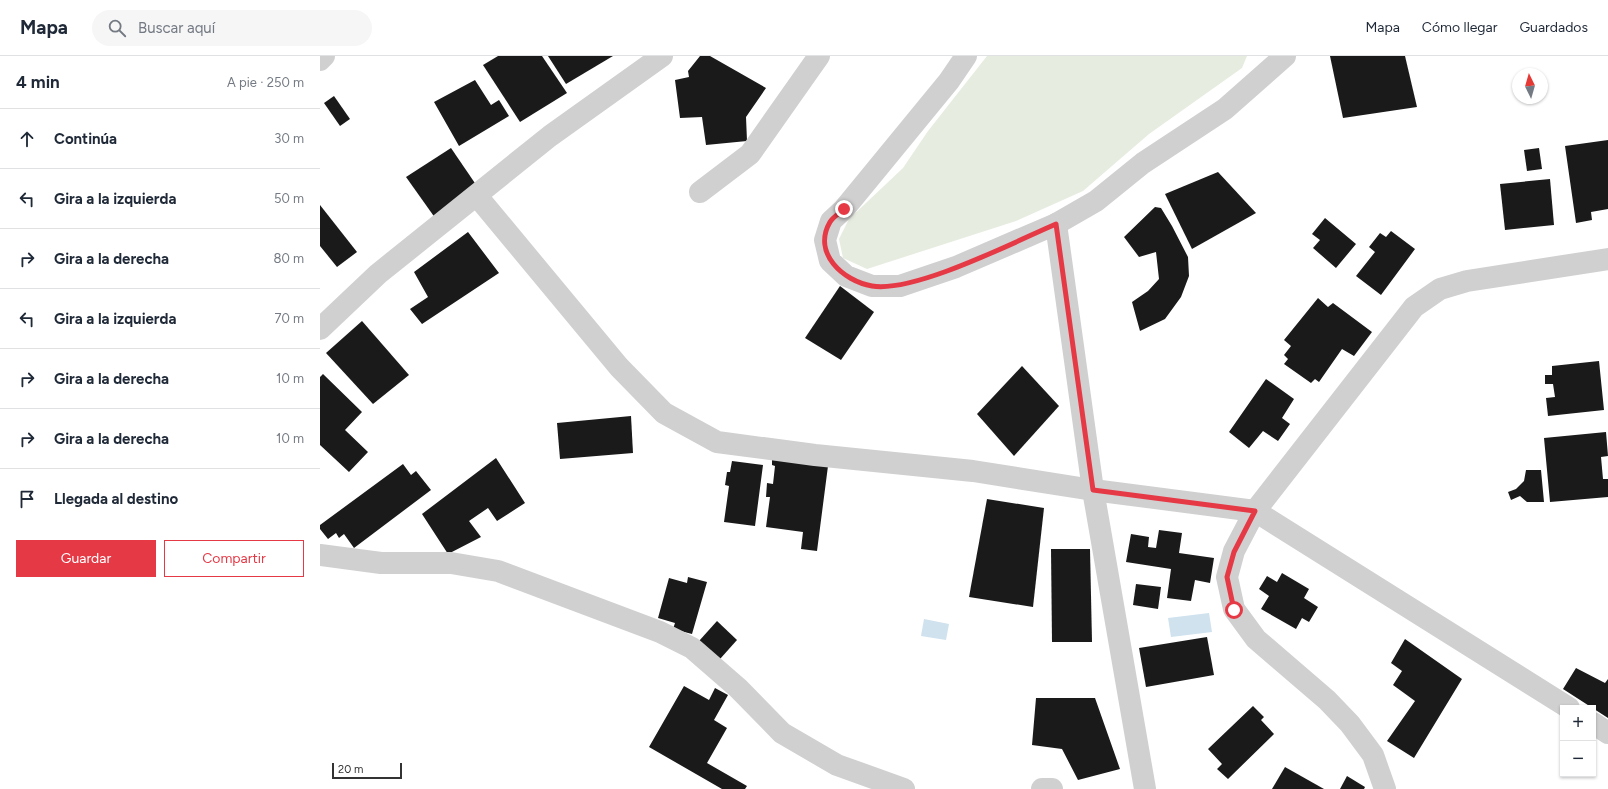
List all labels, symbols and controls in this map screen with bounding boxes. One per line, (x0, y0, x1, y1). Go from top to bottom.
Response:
search box (92, 10, 372, 46)
text: Mapa (20, 16, 68, 39)
icon: search (106, 17, 128, 39)
text: Buscar aquí (138, 19, 215, 37)
text: Mapa (1365, 19, 1400, 36)
text: Cómo llegar (1422, 19, 1497, 36)
text: Guardados (1519, 19, 1588, 36)
north arrow (1512, 68, 1548, 104)
text: 4 min (16, 72, 60, 92)
text: A pie · 250 m (227, 75, 304, 90)
icon: ahead (16, 128, 38, 150)
text: Continúa (54, 130, 117, 148)
text: 30 m (274, 131, 304, 146)
icon: left (16, 188, 38, 210)
text: Gira a la izquierda (54, 190, 176, 208)
text: 50 m (274, 191, 304, 206)
route end (835, 200, 853, 218)
icon: right (16, 248, 38, 270)
text: Gira a la derecha (54, 250, 169, 268)
text: 80 m (273, 251, 304, 266)
icon: left (16, 308, 38, 330)
text: Gira a la izquierda (54, 310, 176, 328)
text: 70 m (274, 311, 304, 326)
icon: right (16, 368, 38, 390)
text: Gira a la derecha (54, 370, 169, 388)
text: 10 m (276, 371, 304, 386)
icon: right (16, 428, 38, 450)
text: Gira a la derecha (54, 430, 169, 448)
text: 10 m (276, 431, 304, 446)
icon: arrive (16, 488, 38, 510)
text: Llegada al destino (54, 490, 178, 508)
button: Guardar (16, 540, 156, 577)
button: Compartir (164, 540, 304, 577)
route start (1225, 601, 1243, 619)
map controls (1560, 705, 1596, 777)
button: + (1560, 705, 1596, 741)
button: − (1560, 741, 1596, 777)
scale bar (332, 761, 402, 780)
text: 20 m (338, 763, 363, 776)

